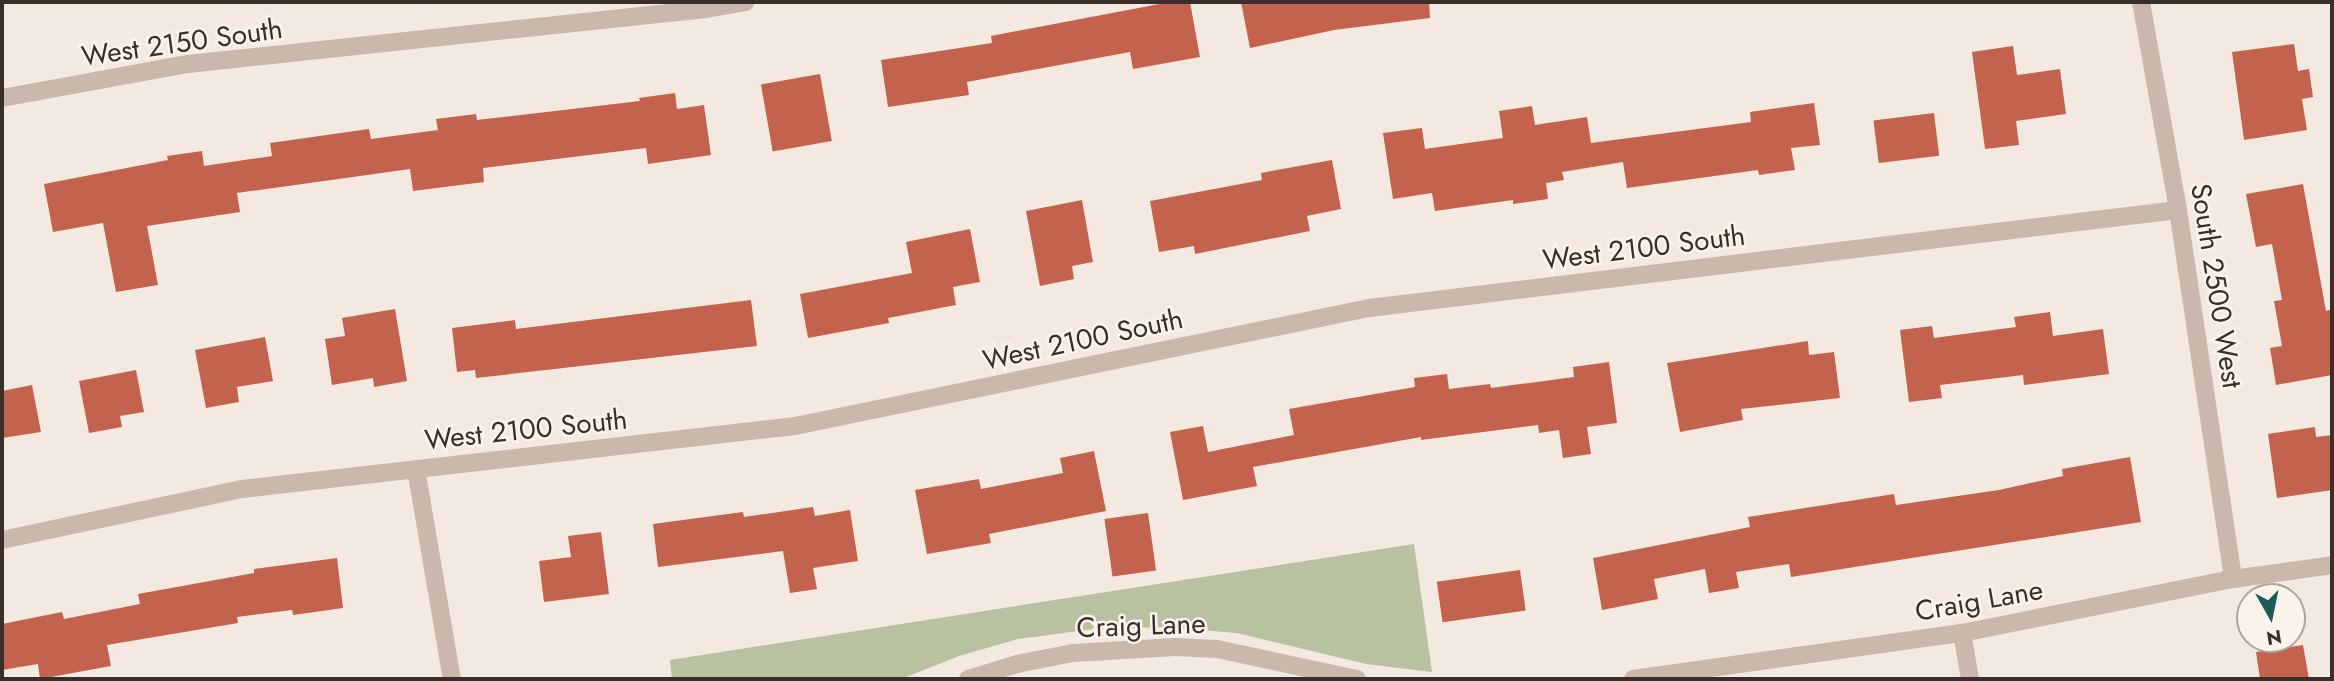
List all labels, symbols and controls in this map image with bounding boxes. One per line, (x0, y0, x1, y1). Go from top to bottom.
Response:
street label: West 2150 South (79, 12, 285, 74)
street label: South 2500 West (2183, 181, 2249, 391)
street label: West 2100 South (1541, 219, 1747, 277)
street label: West 2100 South (980, 302, 1186, 378)
street label: West 2100 South (423, 403, 629, 457)
street label: Craig Lane (1913, 573, 2045, 629)
north arrow (2236, 583, 2306, 653)
street label: Craig Lane (1076, 607, 1206, 645)
text: N (2264, 623, 2284, 652)

